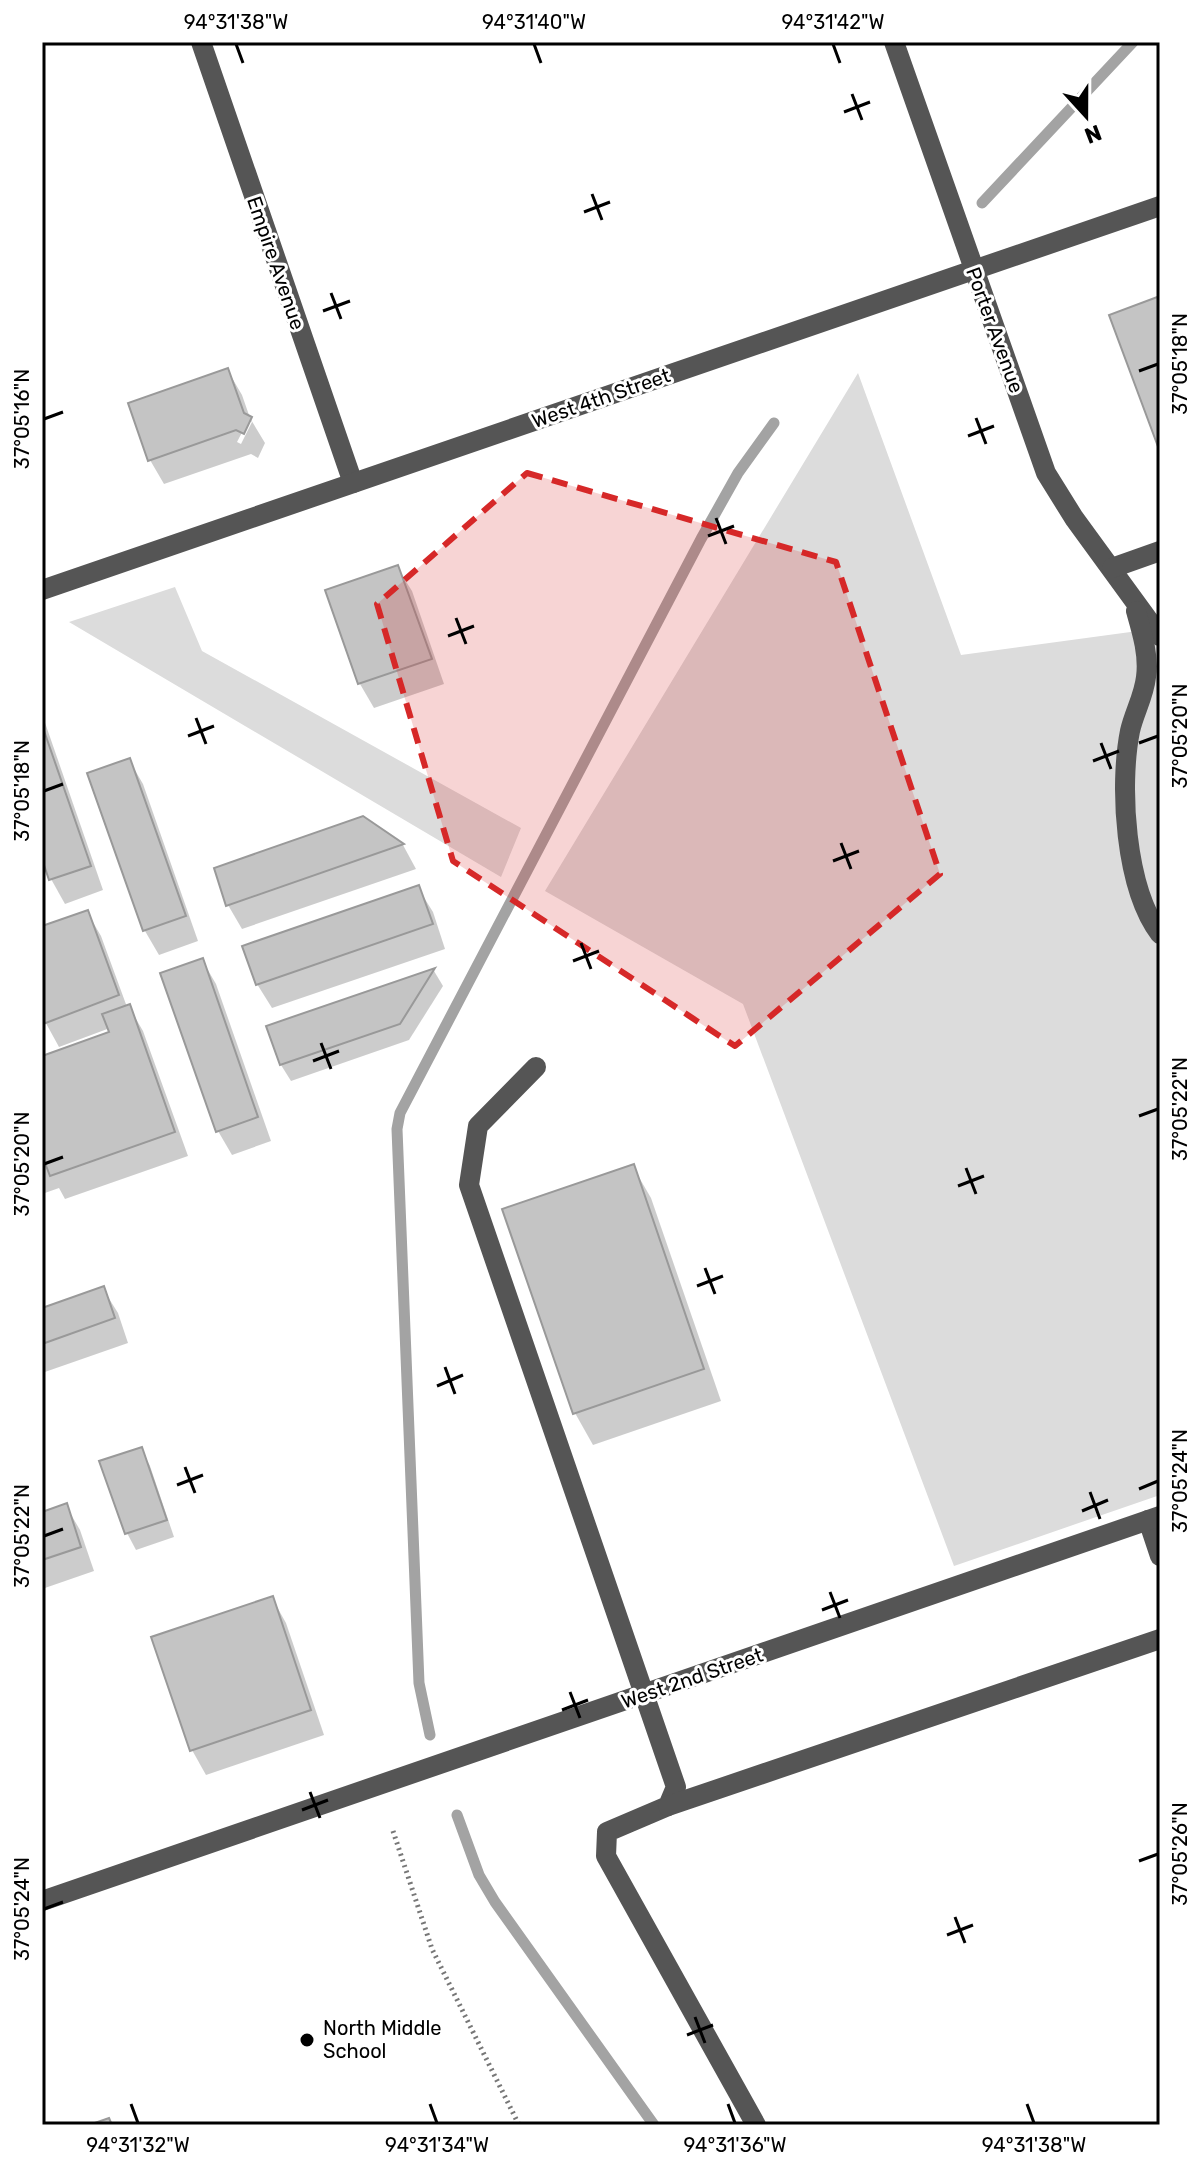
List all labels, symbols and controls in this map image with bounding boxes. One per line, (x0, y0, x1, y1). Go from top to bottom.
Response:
text: 94°31'38"W (184, 10, 288, 34)
text: 94°31'40"W (482, 10, 586, 34)
text: 94°31'42"W (782, 10, 884, 34)
north arrow (1046, 76, 1126, 156)
text: N (1081, 119, 1105, 150)
street label: Empire Avenue (242, 193, 310, 333)
street label: Porter Avenue (961, 264, 1029, 396)
text: 37°05'18"N (1168, 313, 1192, 415)
street label: West 4th Street (529, 363, 674, 433)
text: 37°05'16"N (10, 369, 34, 469)
text: 37°05'20"N (1168, 684, 1192, 788)
text: 37°05'18"N (10, 740, 34, 842)
text: 37°05'22"N (1168, 1057, 1192, 1161)
text: 37°05'20"N (10, 1112, 34, 1216)
text: 37°05'24"N (1168, 1429, 1192, 1533)
text: 37°05'22"N (10, 1484, 34, 1588)
street label: West 2nd Street (618, 1642, 766, 1713)
text: 37°05'26"N (1168, 1802, 1192, 1906)
text: 37°05'24"N (10, 1857, 34, 1961)
place label: North Middle School (323, 2016, 441, 2063)
marker: North Middle School (298, 2031, 316, 2049)
text: 94°31'32"W (86, 2133, 190, 2157)
text: 94°31'34"W (385, 2133, 489, 2157)
text: 94°31'36"W (683, 2133, 787, 2157)
text: 94°31'38"W (982, 2133, 1086, 2157)

